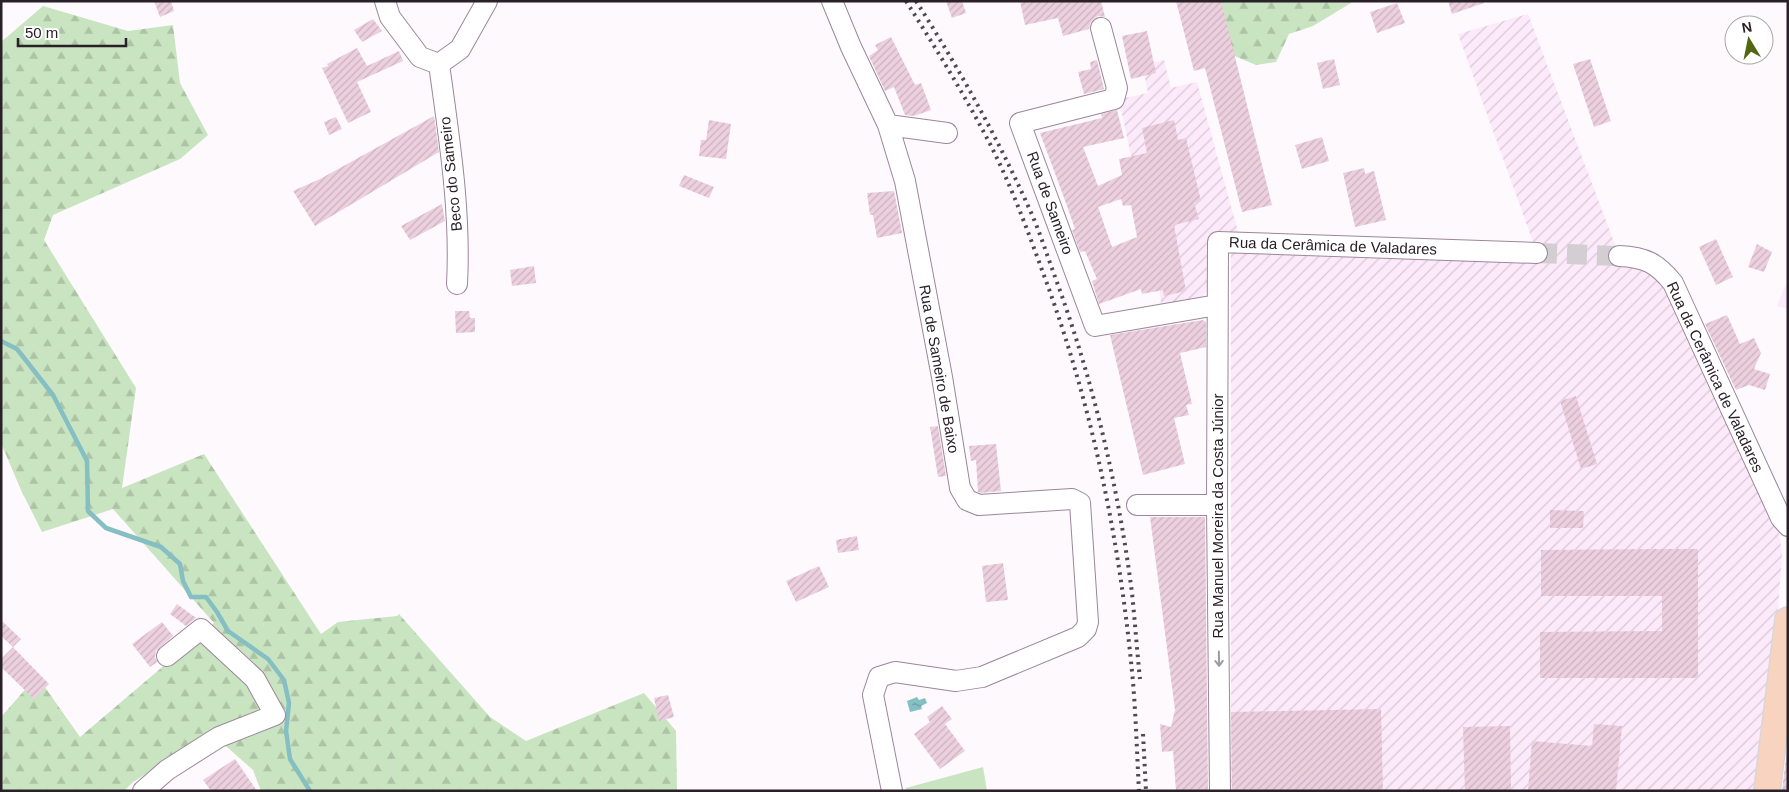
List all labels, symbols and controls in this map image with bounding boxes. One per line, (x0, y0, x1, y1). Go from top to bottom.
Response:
scale bar (18, 15, 125, 47)
north arrow (1724, 15, 1774, 65)
text: N (1740, 18, 1753, 36)
text: 50 m (25, 24, 58, 41)
street label: Beco do Sameiro (436, 116, 465, 232)
street label: Rua de Sameiro (1024, 149, 1077, 257)
street label: Rua da Cerâmica de Valadares (1229, 233, 1437, 258)
street label: Rua da Cerâmica de Valadares (1664, 279, 1767, 475)
street label: Rua de Sameiro de Baixo (916, 283, 963, 455)
street label: Rua Manuel Moreira da Costa Júnior (1209, 393, 1226, 639)
one-way arrow (1214, 650, 1224, 667)

